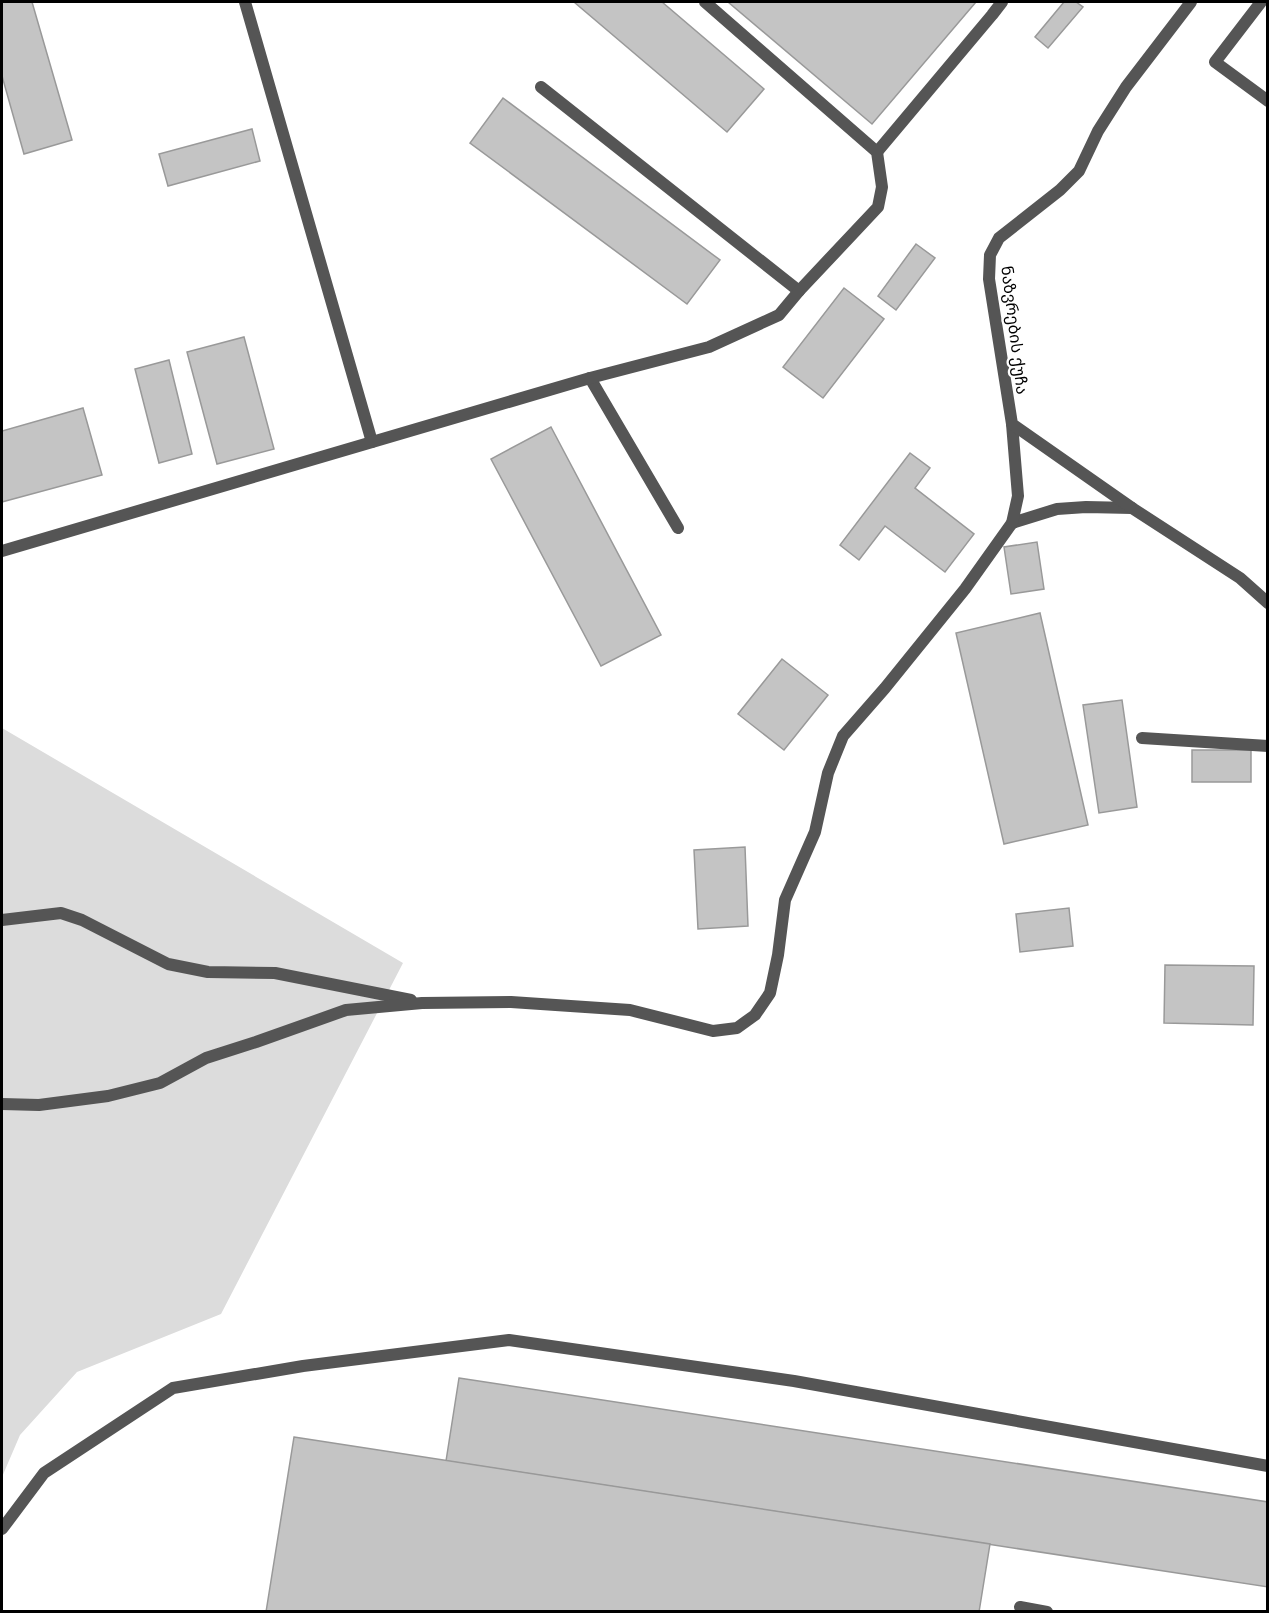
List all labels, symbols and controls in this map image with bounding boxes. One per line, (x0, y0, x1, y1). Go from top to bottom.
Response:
street label: ნაზვრების ქუჩა (996, 265, 1033, 396)

